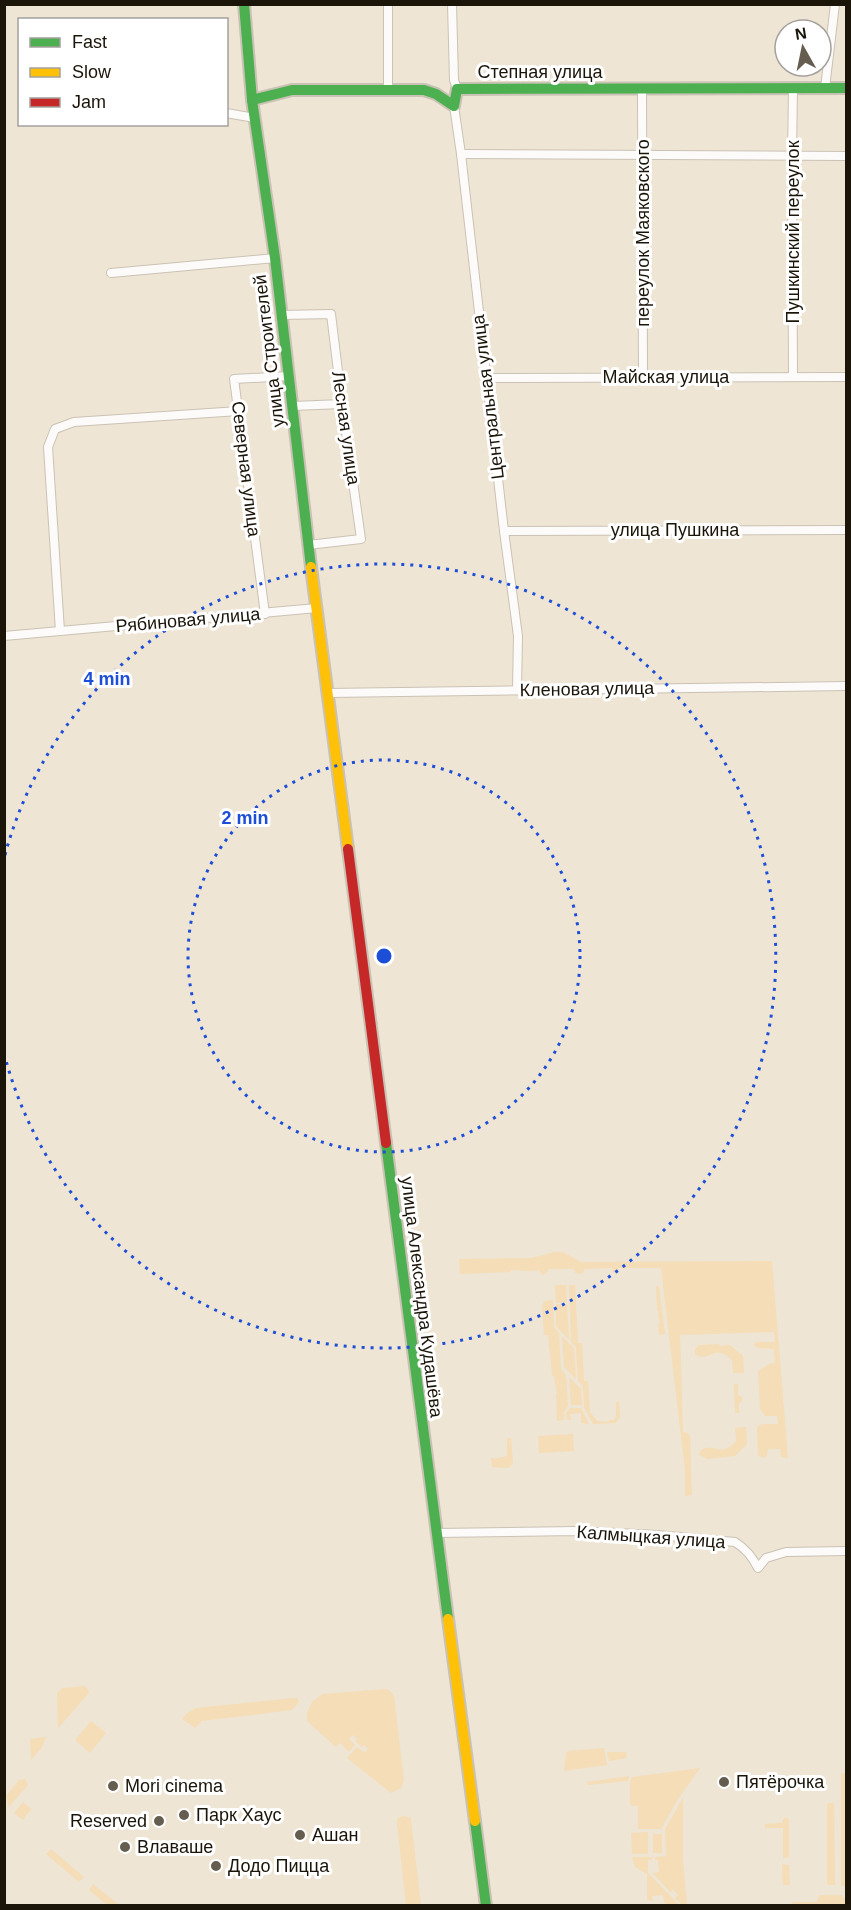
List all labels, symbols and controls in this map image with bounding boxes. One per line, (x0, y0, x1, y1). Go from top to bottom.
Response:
legend (18, 18, 228, 126)
north arrow (773, 18, 833, 78)
text: N (794, 24, 808, 43)
text: Fast (72, 32, 107, 52)
text: Slow (72, 62, 112, 82)
street label: Степная улица (478, 62, 603, 82)
text: Jam (72, 92, 106, 112)
street label: переулок Маяковского (633, 139, 653, 327)
street label: Пушкинский переулок (783, 140, 803, 324)
street label: улица Строителей (250, 273, 288, 429)
street label: Центральная улица (468, 313, 508, 480)
street label: Майская улица (603, 367, 730, 387)
street label: Лесная улица (328, 370, 364, 487)
street label: Северная улица (228, 400, 264, 539)
street label: улица Пушкина (611, 520, 740, 540)
street label: Рябиновая улица (115, 604, 262, 636)
text: 4 min (83, 669, 131, 689)
street label: Кленовая улица (520, 678, 655, 700)
text: 2 min (221, 808, 269, 828)
centre of rings (374, 946, 394, 966)
street label: улица Александра Кудашёва (397, 1175, 447, 1420)
street label: Калмыцкая улица (576, 1522, 727, 1552)
place label: Пятёрочка (736, 1772, 825, 1792)
marker: Пятёрочка (717, 1775, 731, 1789)
place label: Mori cinema (125, 1776, 224, 1796)
marker: Mori cinema (106, 1779, 120, 1793)
place label: Парк Хаус (196, 1805, 281, 1825)
marker: Парк Хаус (177, 1808, 191, 1822)
place label: Reserved (70, 1811, 147, 1831)
marker: Reserved (152, 1814, 166, 1828)
place label: Ашан (312, 1825, 358, 1845)
marker: Ашан (293, 1828, 307, 1842)
place label: Влаваше (137, 1837, 213, 1857)
marker: Влаваше (118, 1840, 132, 1854)
place label: Додо Пицца (228, 1856, 330, 1876)
marker: Додо Пицца (209, 1859, 223, 1873)

